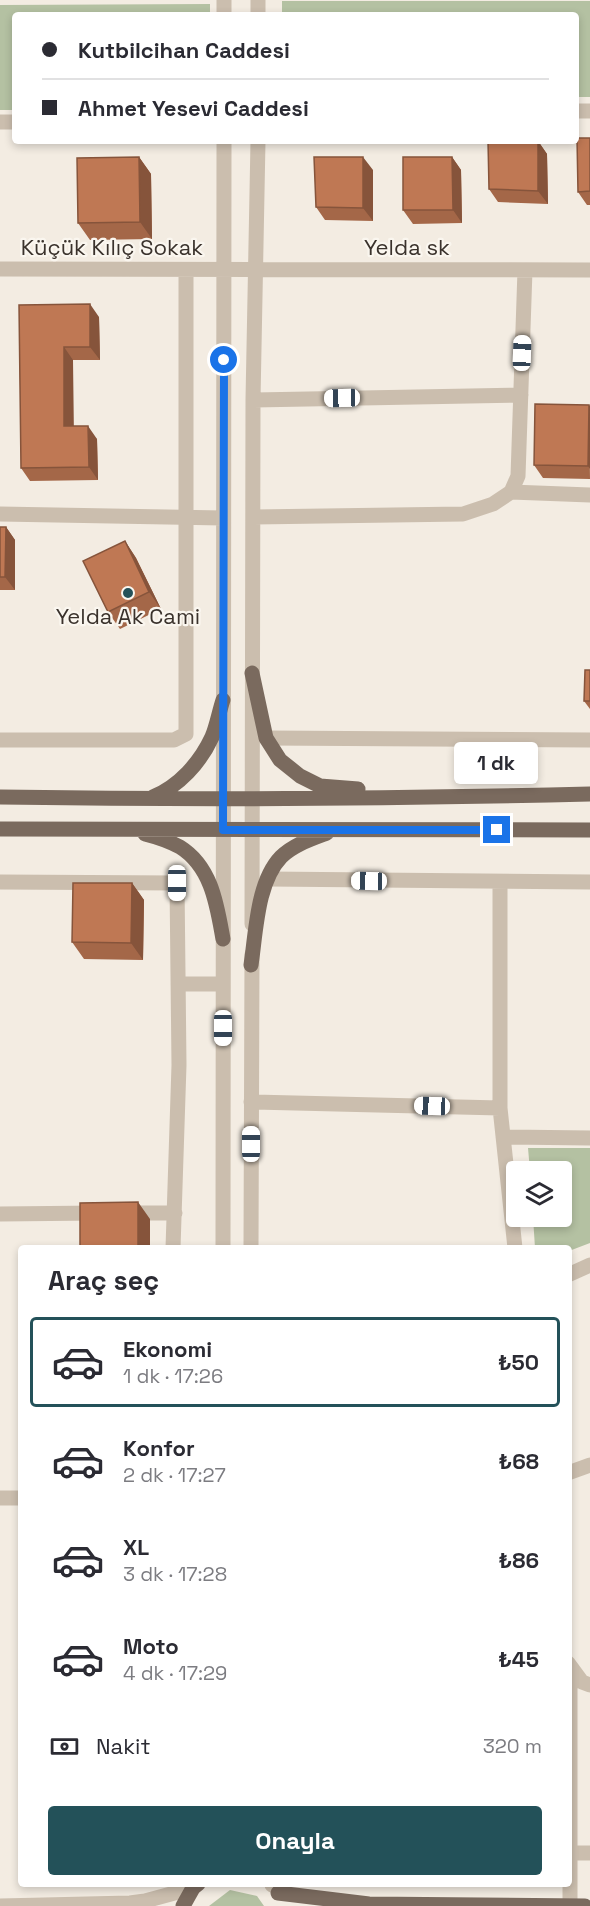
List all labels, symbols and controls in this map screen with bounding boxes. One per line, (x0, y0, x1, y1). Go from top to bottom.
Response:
text: Kutbilcihan Caddesi (78, 36, 290, 64)
text: Ahmet Yesevi Caddesi (78, 94, 309, 122)
street label: Küçük Kılıç Sokak (21, 233, 203, 261)
street label: Yelda sk (364, 233, 450, 261)
car (512, 335, 532, 371)
route start (210, 346, 237, 373)
car (324, 389, 360, 407)
marker: Yelda Ak Cami (121, 586, 135, 600)
place label: Yelda Ak Cami (56, 602, 200, 630)
callout: 1 dk (455, 743, 539, 785)
text: 1 dk (477, 750, 515, 776)
route end (483, 816, 510, 843)
car (168, 865, 186, 901)
car (351, 872, 387, 890)
car (214, 1010, 232, 1046)
car (414, 1096, 450, 1116)
car (242, 1126, 260, 1162)
map controls (506, 1161, 572, 1227)
button: layers (506, 1161, 572, 1227)
text: Araç seç (48, 1263, 159, 1298)
icon: car (51, 1335, 105, 1389)
text: Ekonomi (123, 1335, 212, 1363)
text: ₺50 (498, 1348, 539, 1376)
text: 1 dk · 17:26 (123, 1363, 223, 1389)
icon: car (51, 1434, 105, 1488)
text: Konfor (123, 1434, 195, 1462)
text: ₺68 (499, 1447, 539, 1475)
text: 2 dk · 17:27 (123, 1462, 226, 1488)
icon: car (51, 1533, 105, 1587)
text: XL (123, 1533, 149, 1561)
text: ₺86 (499, 1546, 539, 1574)
text: 3 dk · 17:28 (123, 1561, 227, 1587)
icon: car (51, 1632, 105, 1686)
text: Moto (123, 1632, 179, 1660)
text: ₺45 (498, 1645, 539, 1673)
text: 4 dk · 17:29 (123, 1660, 227, 1686)
icon: cash (48, 1730, 81, 1763)
text: Nakit (96, 1732, 151, 1760)
text: 320 m (483, 1733, 542, 1759)
button: Onayla (48, 1806, 542, 1875)

